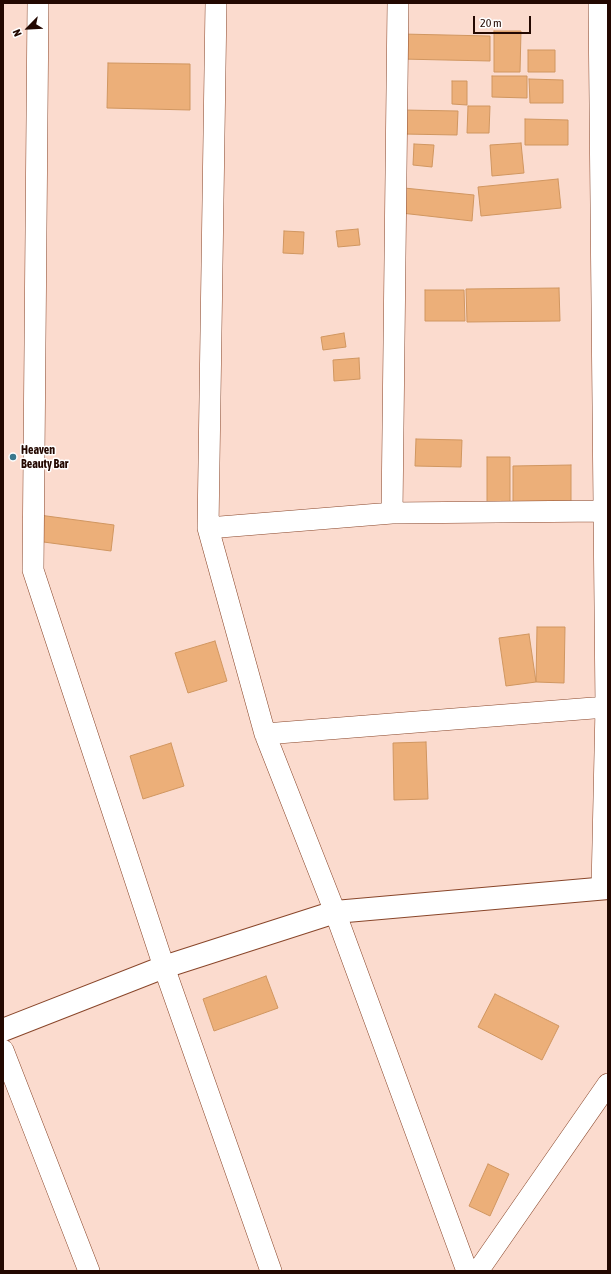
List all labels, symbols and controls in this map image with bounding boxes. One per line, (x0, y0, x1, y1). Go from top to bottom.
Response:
north arrow (8, 8, 48, 48)
scale bar (475, 8, 533, 34)
text: 20 m (480, 16, 502, 30)
text: N (10, 27, 24, 38)
place label: Heaven Beauty Bar (21, 443, 68, 471)
marker: Heaven Beauty Bar (8, 452, 18, 462)

